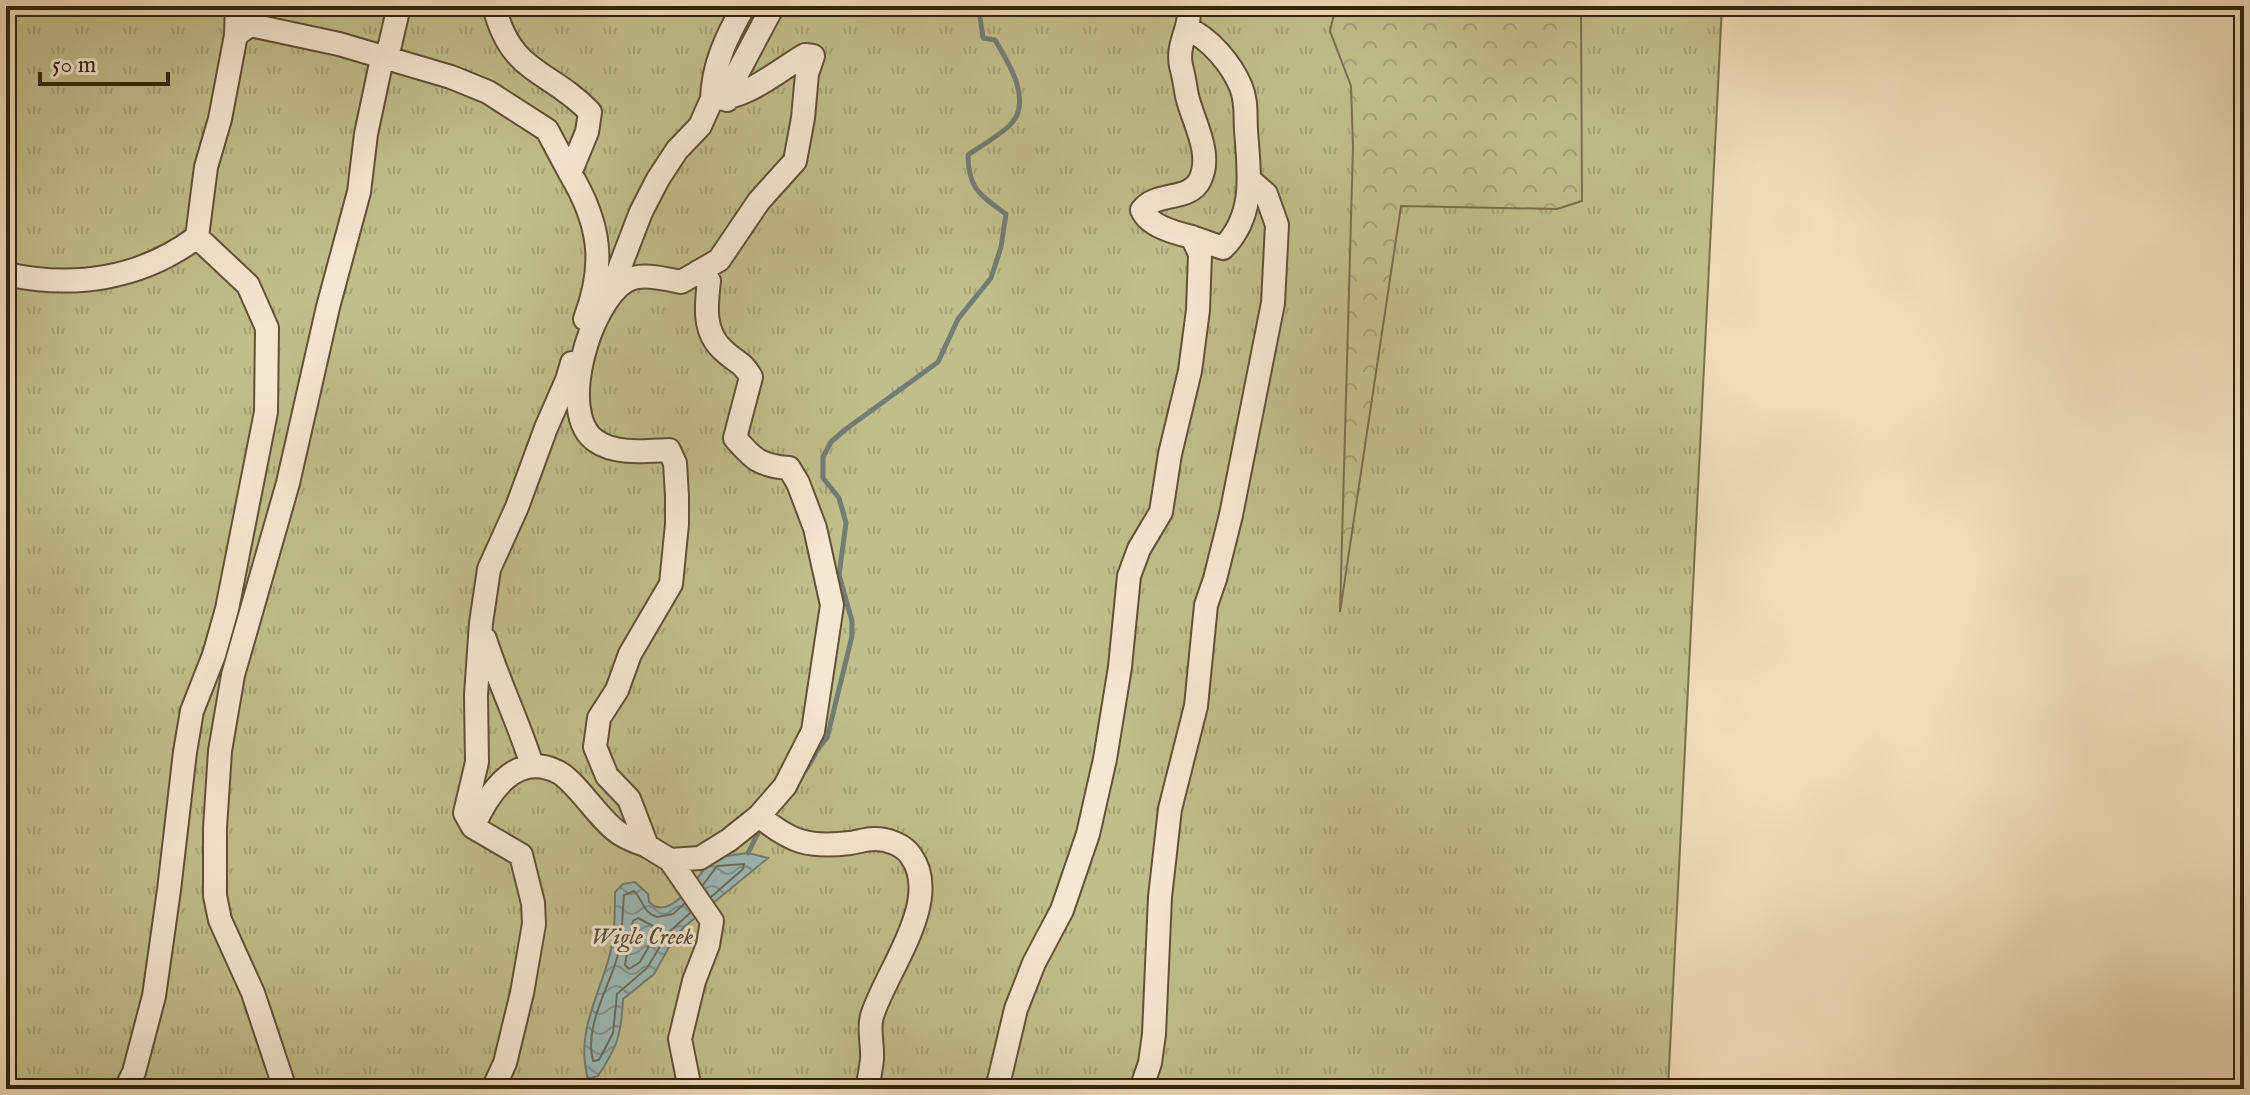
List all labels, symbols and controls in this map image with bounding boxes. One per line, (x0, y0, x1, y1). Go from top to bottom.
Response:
scale bar (40, 36, 168, 86)
text: 50 m (52, 50, 96, 81)
water label: Wigle Creek (591, 922, 694, 953)

